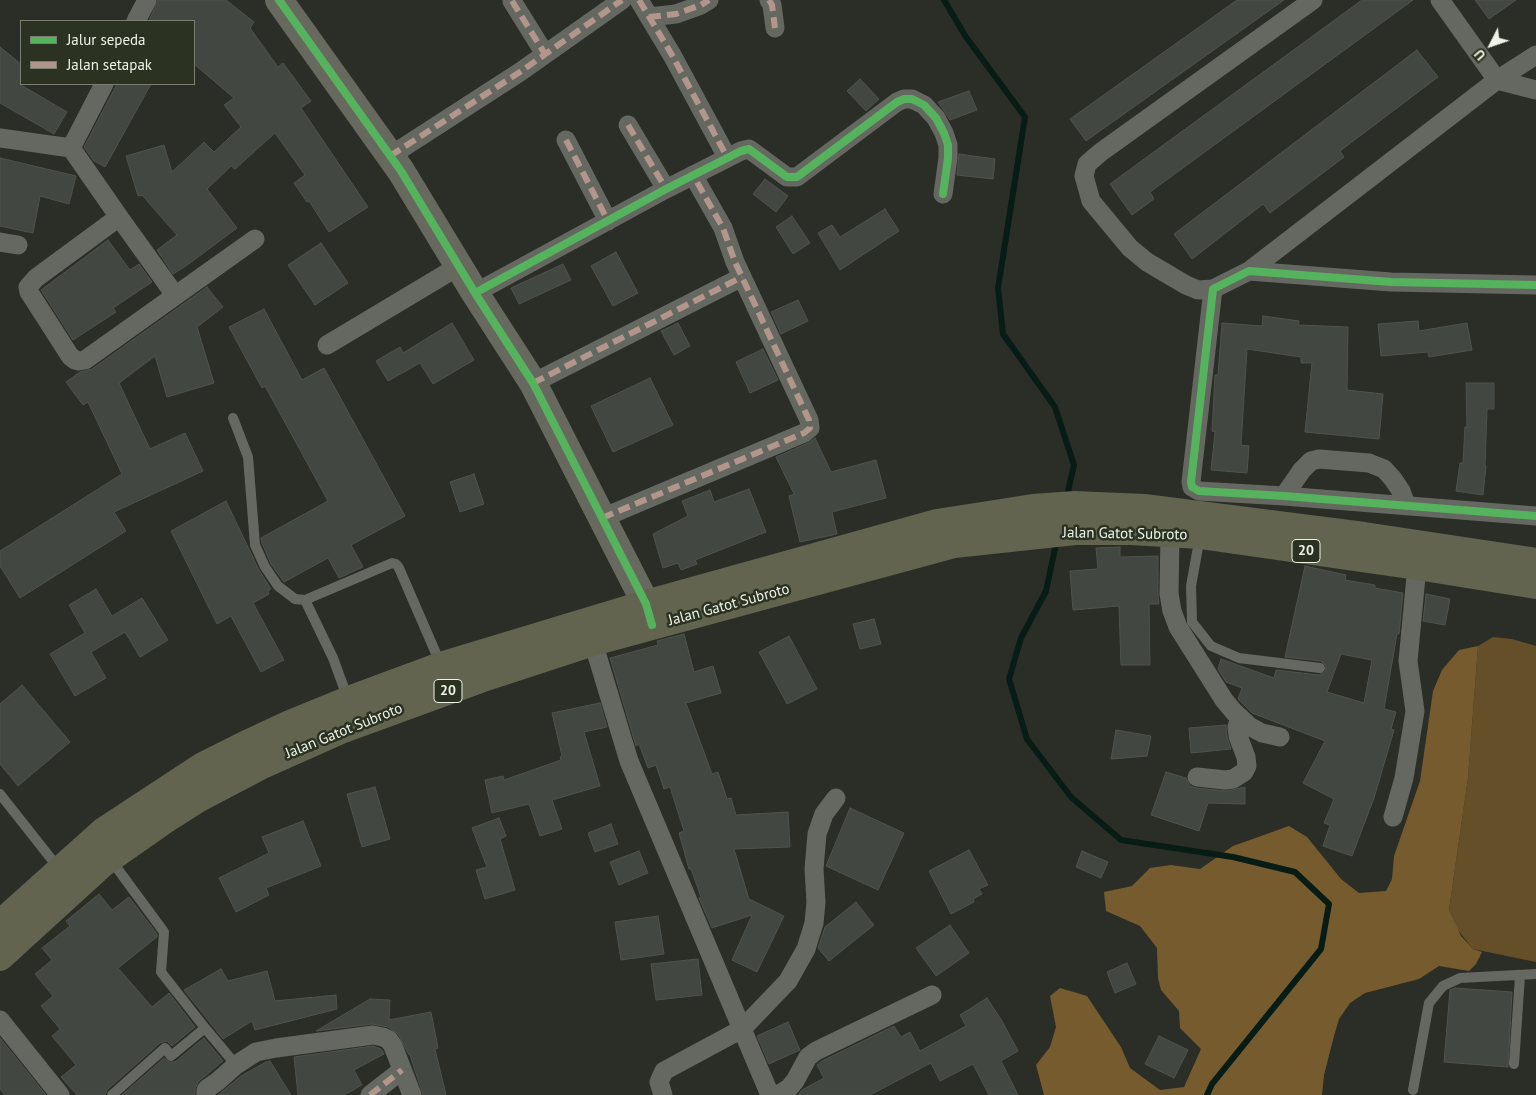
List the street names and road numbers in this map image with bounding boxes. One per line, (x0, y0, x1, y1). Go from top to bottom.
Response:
street label: Jalan Gatot Subroto (1062, 524, 1188, 544)
road number: 20 (1292, 540, 1320, 562)
street label: Jalan Gatot Subroto (666, 580, 792, 630)
road number: 20 (434, 679, 462, 702)
street label: Jalan Gatot Subroto (283, 699, 405, 763)

